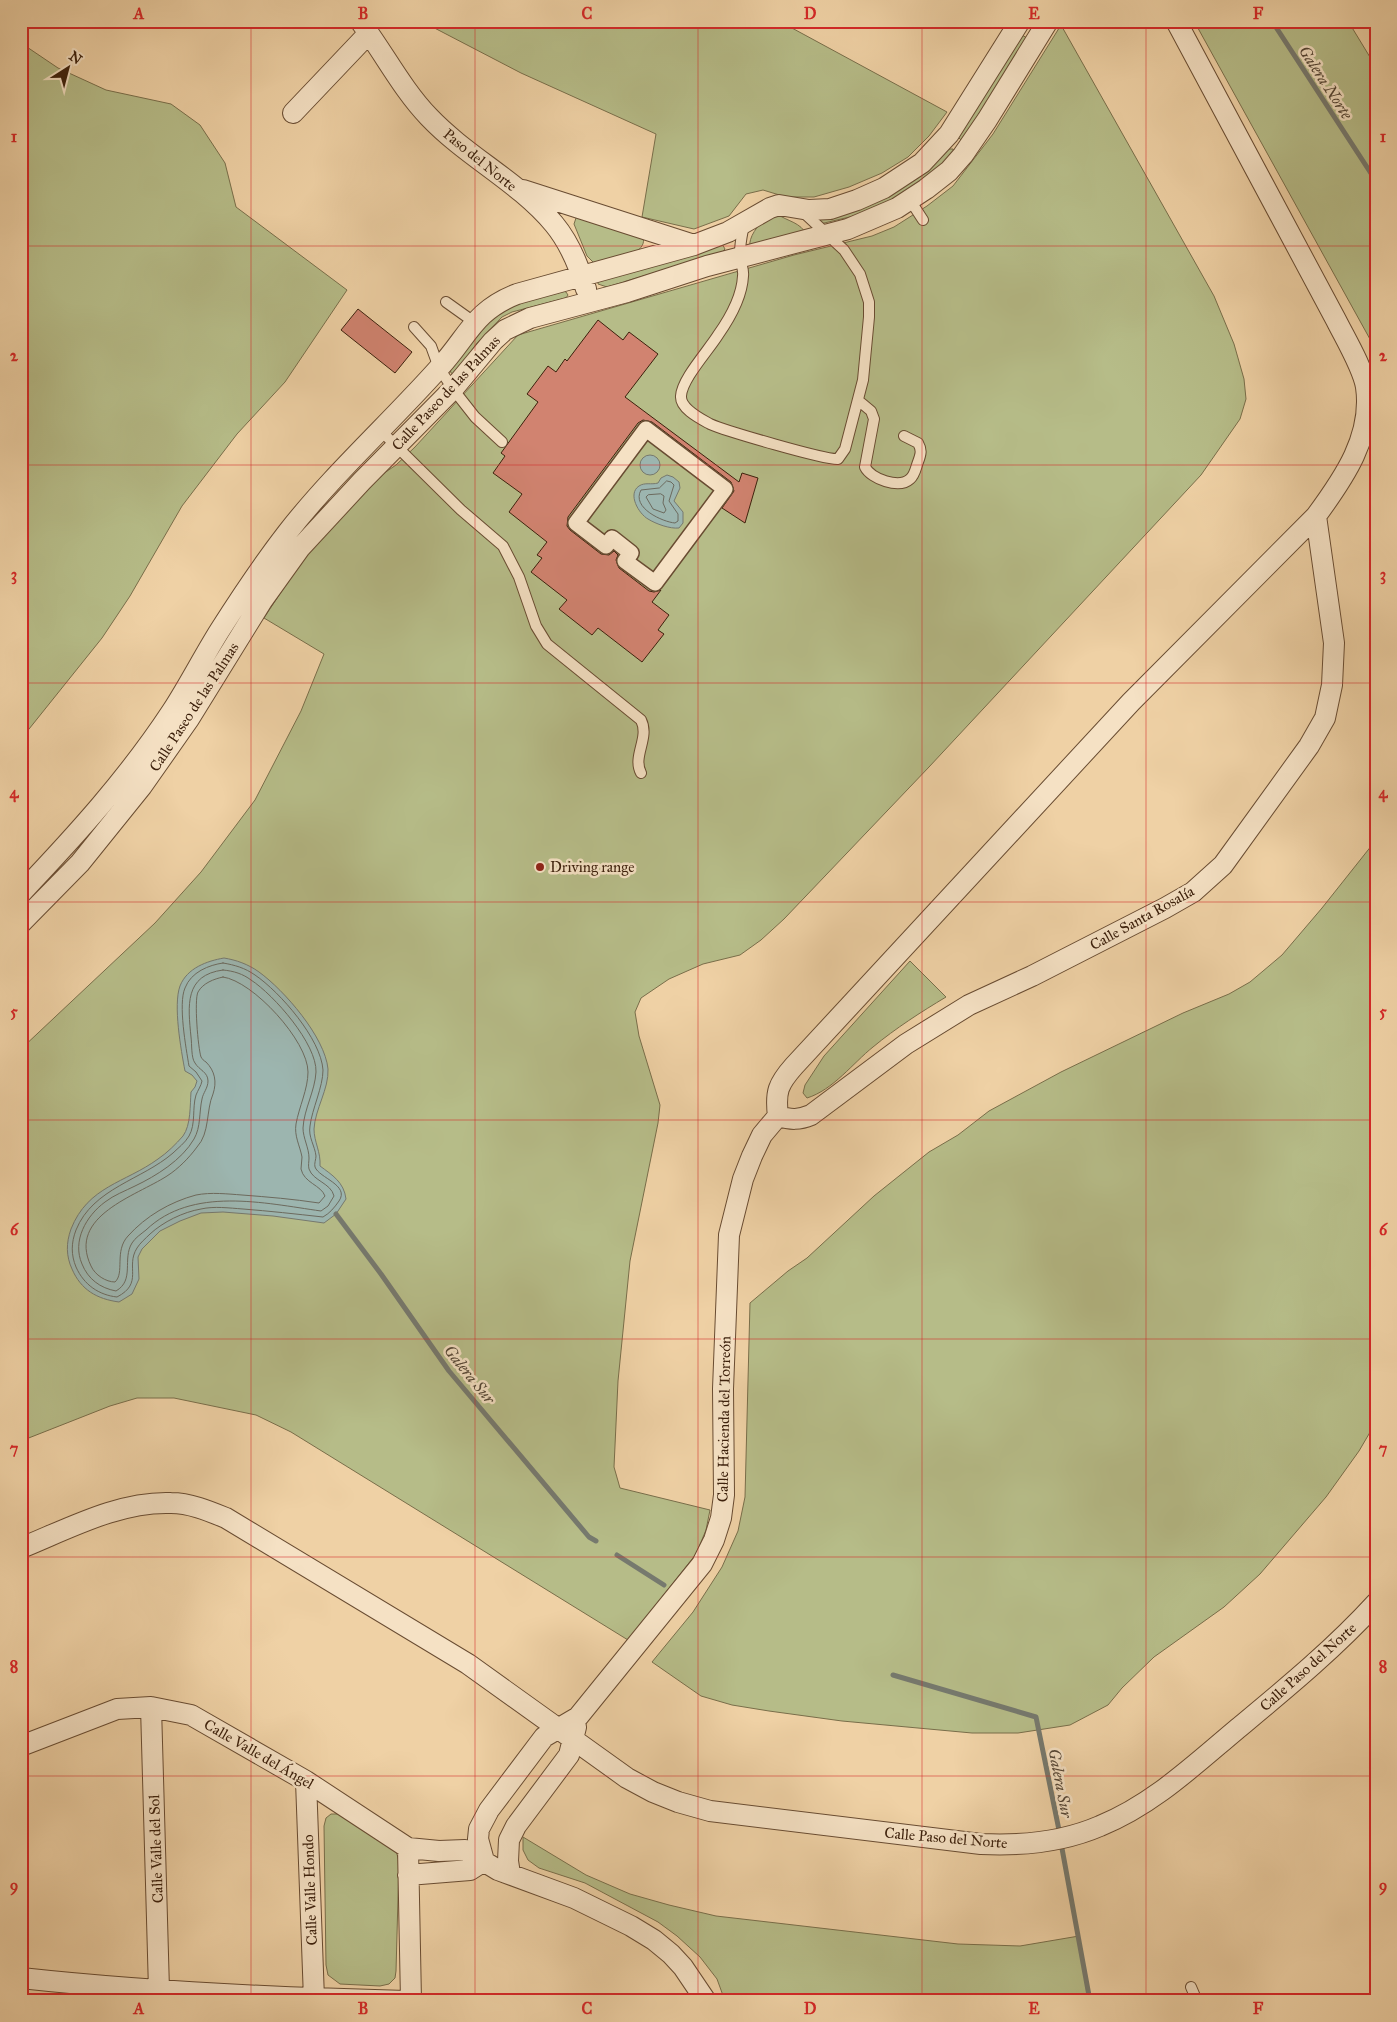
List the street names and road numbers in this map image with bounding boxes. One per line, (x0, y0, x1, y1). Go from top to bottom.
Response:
street label: Paso del Norte (440, 125, 520, 195)
street label: Calle Paseo de las Palmas (388, 332, 504, 454)
street label: Calle Paseo de las Palmas (145, 639, 243, 775)
street label: Calle Santa Rosalía (1087, 882, 1198, 954)
street label: Calle Hacienda del Torreón (714, 1336, 734, 1502)
street label: Calle Paso del Norte (1256, 1619, 1360, 1715)
street label: Calle Valle del Ángel (201, 1714, 318, 1793)
street label: Calle Valle del Sol (145, 1793, 167, 1904)
street label: Calle Paso del Norte (884, 1824, 1008, 1852)
street label: Calle Valle Hondo (299, 1834, 321, 1946)

